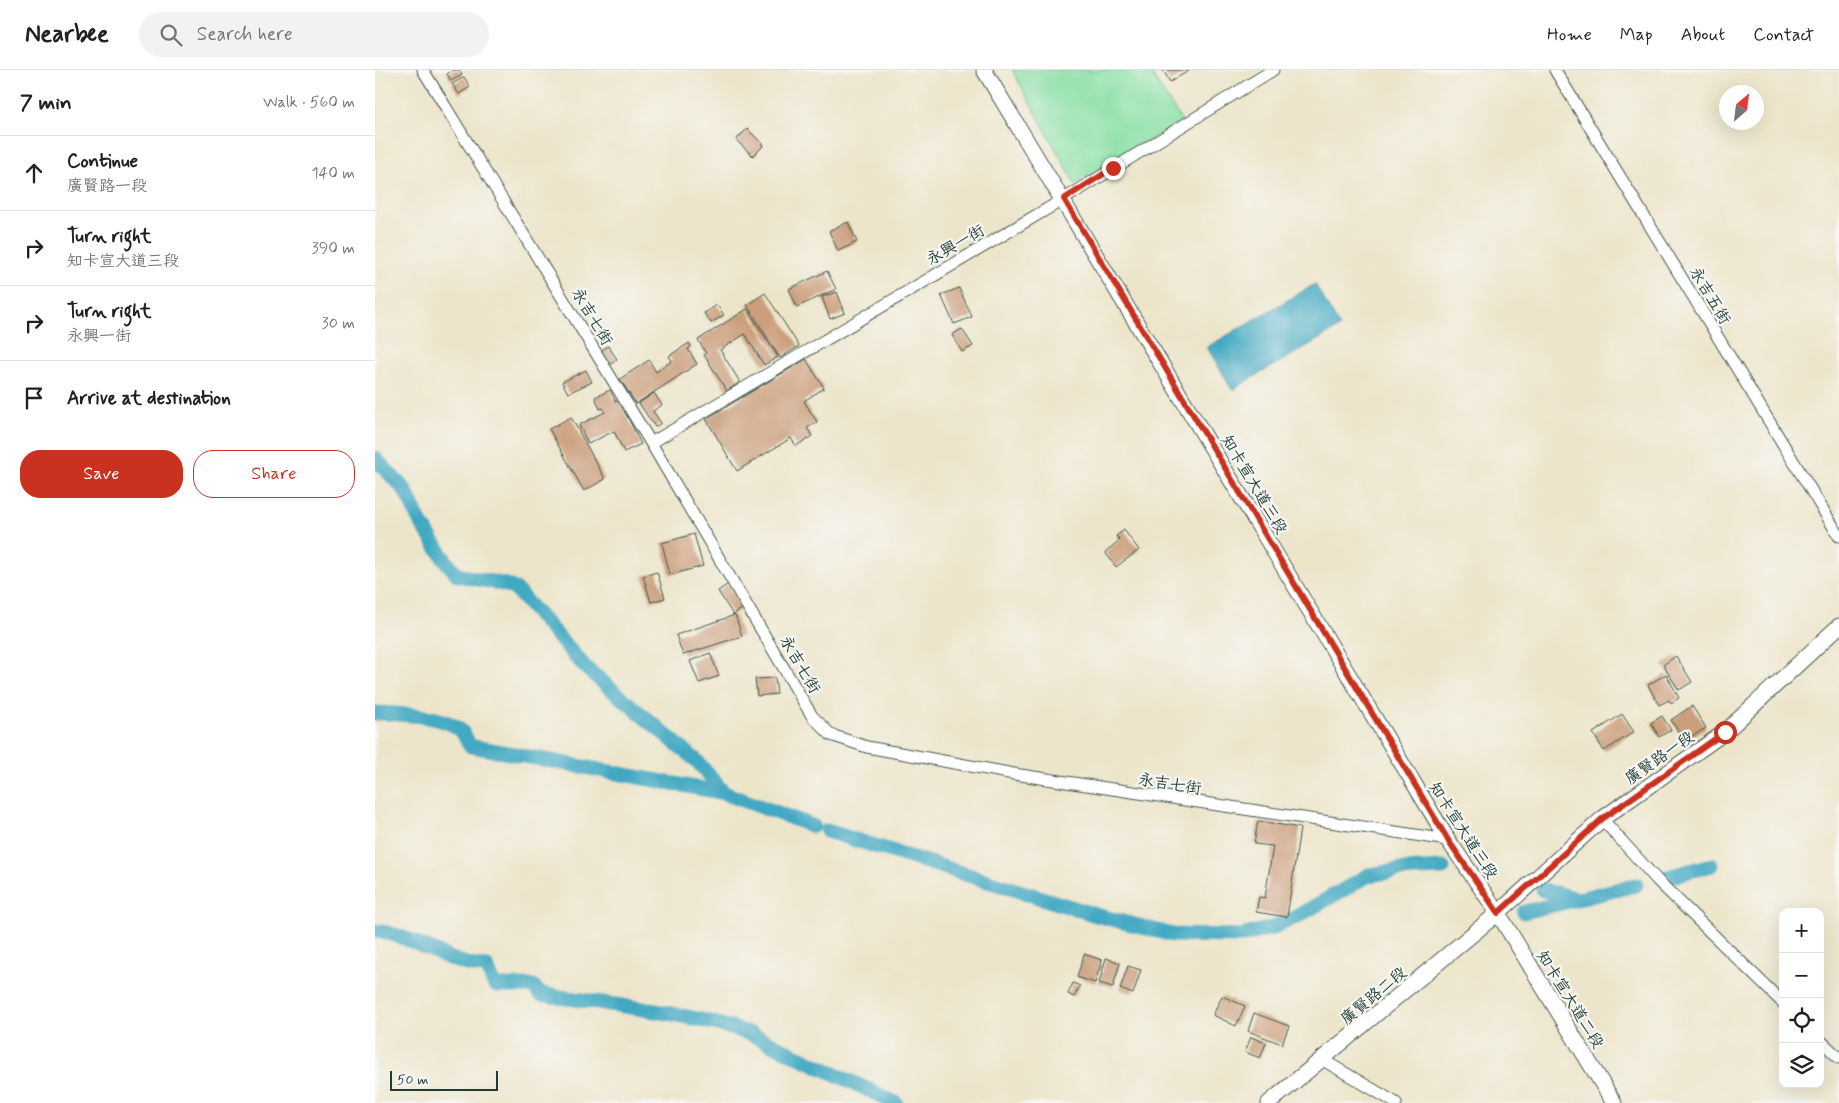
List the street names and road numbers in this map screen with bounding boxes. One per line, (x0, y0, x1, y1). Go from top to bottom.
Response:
street label: 永興一街 (923, 220, 989, 270)
street label: 永吉五街 (1684, 263, 1735, 329)
street label: 永吉七街 (566, 284, 617, 350)
street label: 知卡宣大道三段 (1216, 431, 1292, 538)
street label: 永吉七街 (775, 632, 825, 698)
street label: 廣賢路一段 (1621, 727, 1699, 790)
street label: 永吉七街 (1137, 769, 1203, 800)
street label: 知卡宣大道三段 (1423, 778, 1502, 884)
street label: 知卡宣大道二段 (1531, 947, 1608, 1053)
street label: 廣賢路二段 (1337, 962, 1411, 1030)

